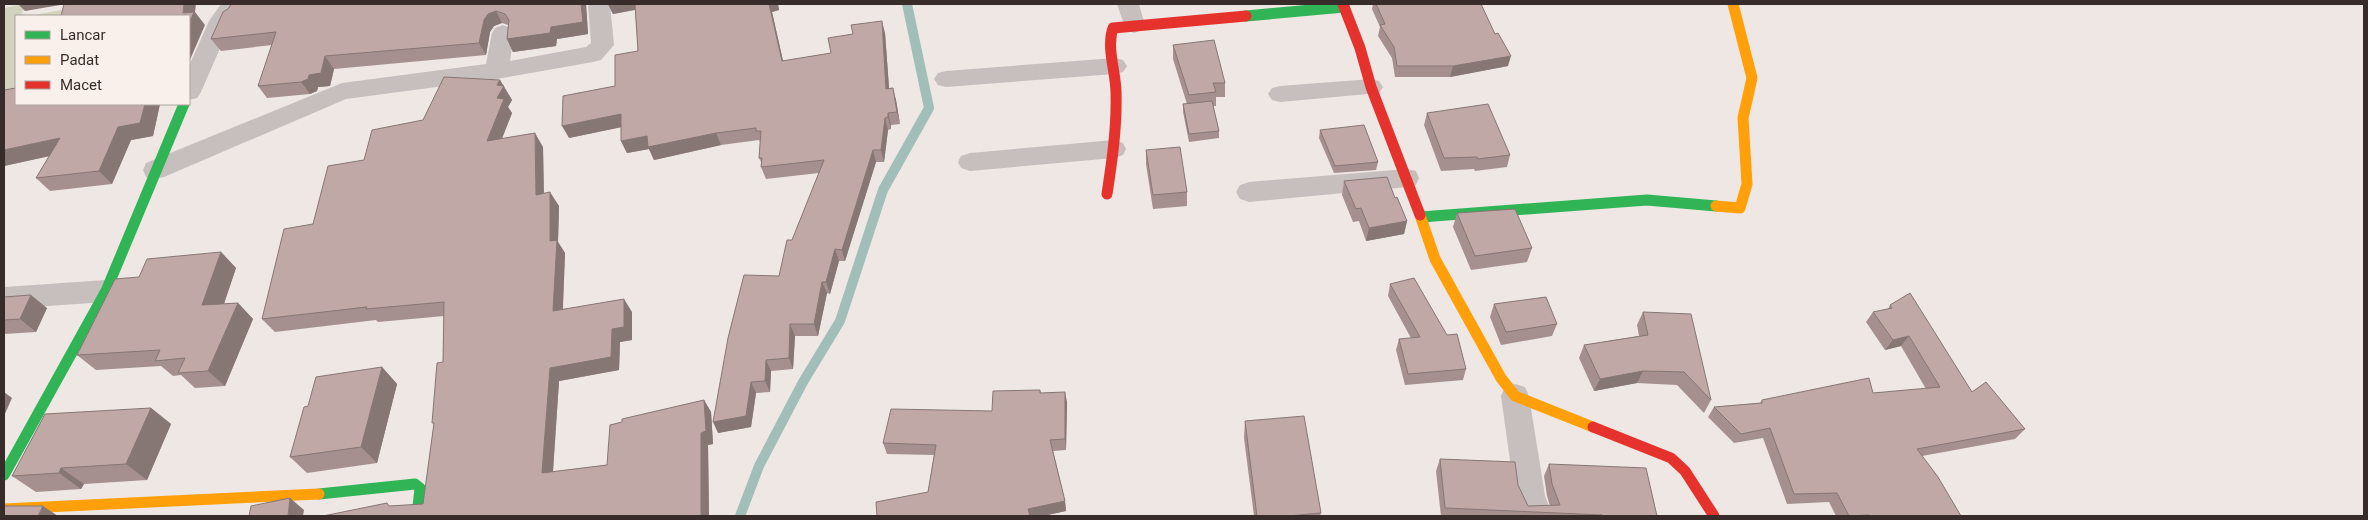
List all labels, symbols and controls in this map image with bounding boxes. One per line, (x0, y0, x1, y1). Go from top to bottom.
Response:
legend (15, 15, 190, 105)
text: Lancar (60, 26, 106, 44)
text: Padat (60, 51, 99, 69)
text: Macet (60, 76, 102, 94)

